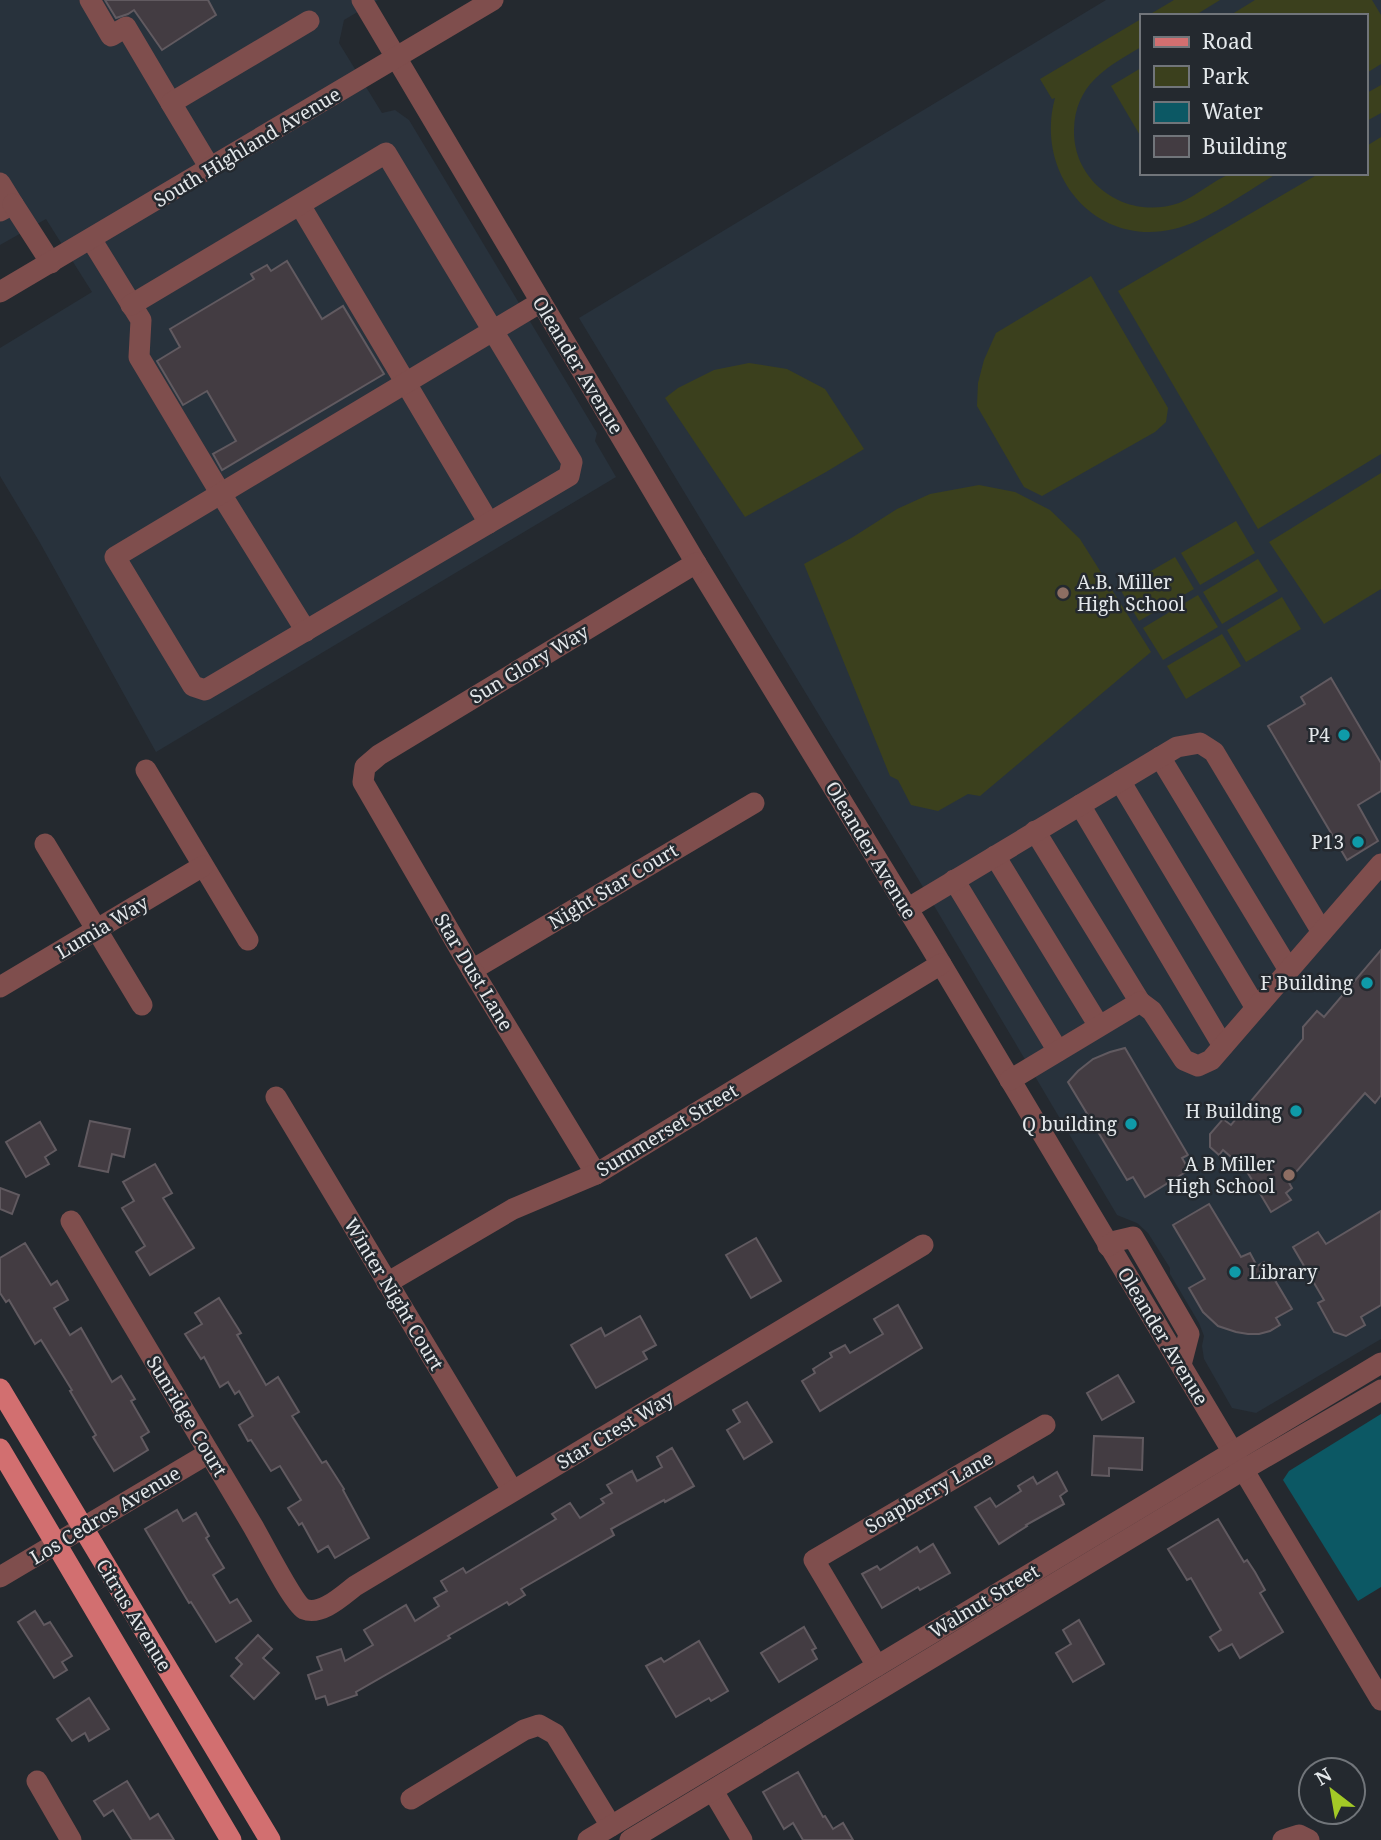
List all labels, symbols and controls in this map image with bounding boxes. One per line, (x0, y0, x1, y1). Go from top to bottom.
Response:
legend (1140, 14, 1367, 175)
text: Road (1202, 27, 1253, 55)
text: Park (1202, 62, 1249, 90)
street label: South Highland Avenue (149, 81, 345, 213)
text: Water (1202, 97, 1263, 125)
text: Building (1202, 132, 1287, 160)
street label: Oleander Avenue (526, 291, 630, 439)
place label: A.B. Miller High School (1077, 569, 1185, 617)
marker: A.B. Miller High School (1055, 585, 1071, 601)
street label: Sun Glory Way (465, 618, 593, 710)
place label: P4 (1308, 722, 1330, 748)
marker: P4 (1336, 727, 1352, 743)
street label: Oleander Avenue (819, 776, 923, 924)
place label: P13 (1311, 829, 1344, 855)
marker: P13 (1350, 834, 1366, 850)
street label: Night Star Court (544, 837, 683, 935)
street label: Lumia Way (51, 889, 153, 965)
street label: Star Dust Lane (429, 908, 519, 1036)
place label: F Building (1260, 970, 1353, 996)
marker: F Building (1359, 975, 1375, 991)
street label: Summerset Street (591, 1077, 743, 1183)
place label: H Building (1185, 1098, 1282, 1124)
marker: H Building (1288, 1103, 1304, 1119)
place label: Q building (1022, 1111, 1117, 1137)
marker: Q building (1123, 1116, 1139, 1132)
place label: A B Miller High School (1167, 1151, 1275, 1199)
marker: A B Miller High School (1281, 1167, 1297, 1183)
street label: Winter Night Court (338, 1213, 450, 1375)
place label: Library (1249, 1259, 1318, 1285)
street label: Oleander Avenue (1111, 1262, 1215, 1410)
marker: Library (1227, 1264, 1243, 1280)
street label: Sunridge Court (141, 1351, 234, 1482)
street label: Star Crest Way (552, 1385, 679, 1475)
street label: Soapberry Lane (860, 1445, 998, 1539)
street label: Los Cedros Avenue (25, 1460, 185, 1570)
street label: Citrus Avenue (90, 1554, 178, 1676)
street label: Walnut Street (924, 1558, 1044, 1644)
north arrow (1297, 1756, 1367, 1826)
text: N (1310, 1761, 1336, 1791)

